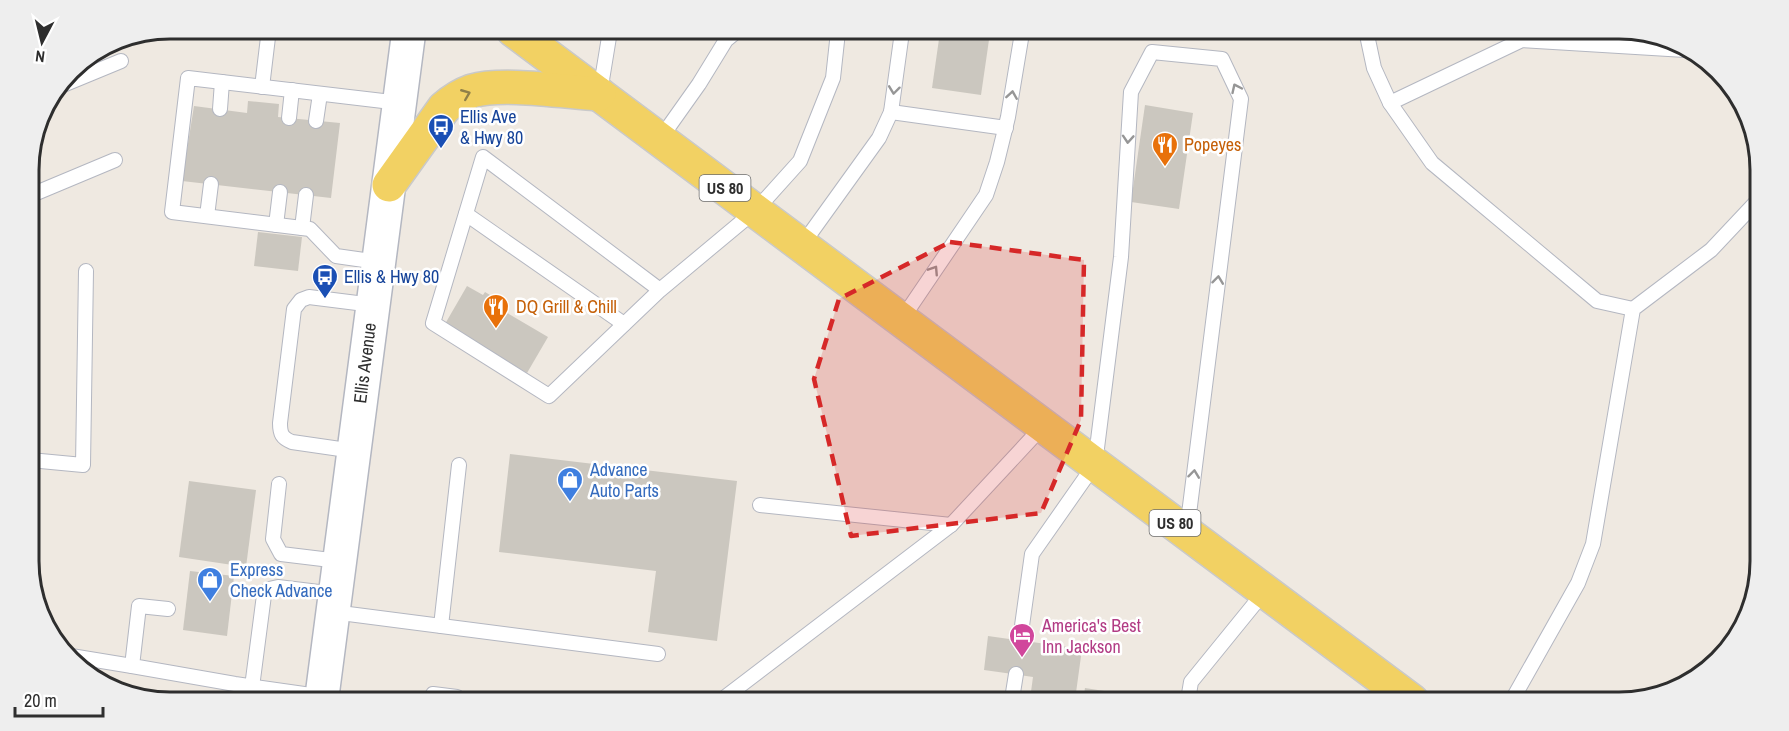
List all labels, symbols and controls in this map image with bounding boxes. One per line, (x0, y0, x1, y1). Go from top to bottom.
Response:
north arrow (12, 12, 72, 72)
text: N (34, 45, 46, 68)
one-way arrow (1231, 83, 1243, 94)
one-way arrow (888, 86, 901, 95)
one-way arrow (460, 89, 471, 101)
one-way arrow (1005, 90, 1018, 100)
place label: Ellis Ave & Hwy 80 (460, 104, 523, 150)
bus stop icon: Ellis Ave & Hwy 80 (426, 112, 456, 150)
restaurant icon: Popeyes (1150, 130, 1180, 168)
place label: Popeyes (1184, 132, 1241, 157)
one-way arrow (1122, 135, 1135, 144)
road number: US 80 (700, 175, 750, 201)
bus stop icon: Ellis & Hwy 80 (310, 262, 340, 300)
place label: Ellis & Hwy 80 (344, 264, 439, 289)
one-way arrow (927, 266, 939, 276)
one-way arrow (1212, 276, 1224, 285)
restaurant icon: DQ Grill & Chill (481, 292, 511, 330)
place label: DQ Grill & Chill (516, 294, 617, 319)
street label: Ellis Avenue (347, 321, 382, 405)
place label: Advance Auto Parts (589, 457, 659, 503)
shop icon: Advance Auto Parts (555, 465, 585, 503)
one-way arrow (1187, 469, 1199, 478)
road number: US 80 (1150, 510, 1200, 536)
place label: Express Check Advance (230, 557, 333, 603)
shop icon: Express Check Advance (195, 565, 225, 603)
place label: America's Best Inn Jackson (1041, 613, 1141, 659)
hotel icon: America's Best Inn Jackson (1007, 621, 1037, 659)
scale bar (15, 680, 104, 718)
text: 20 m (24, 688, 57, 713)

